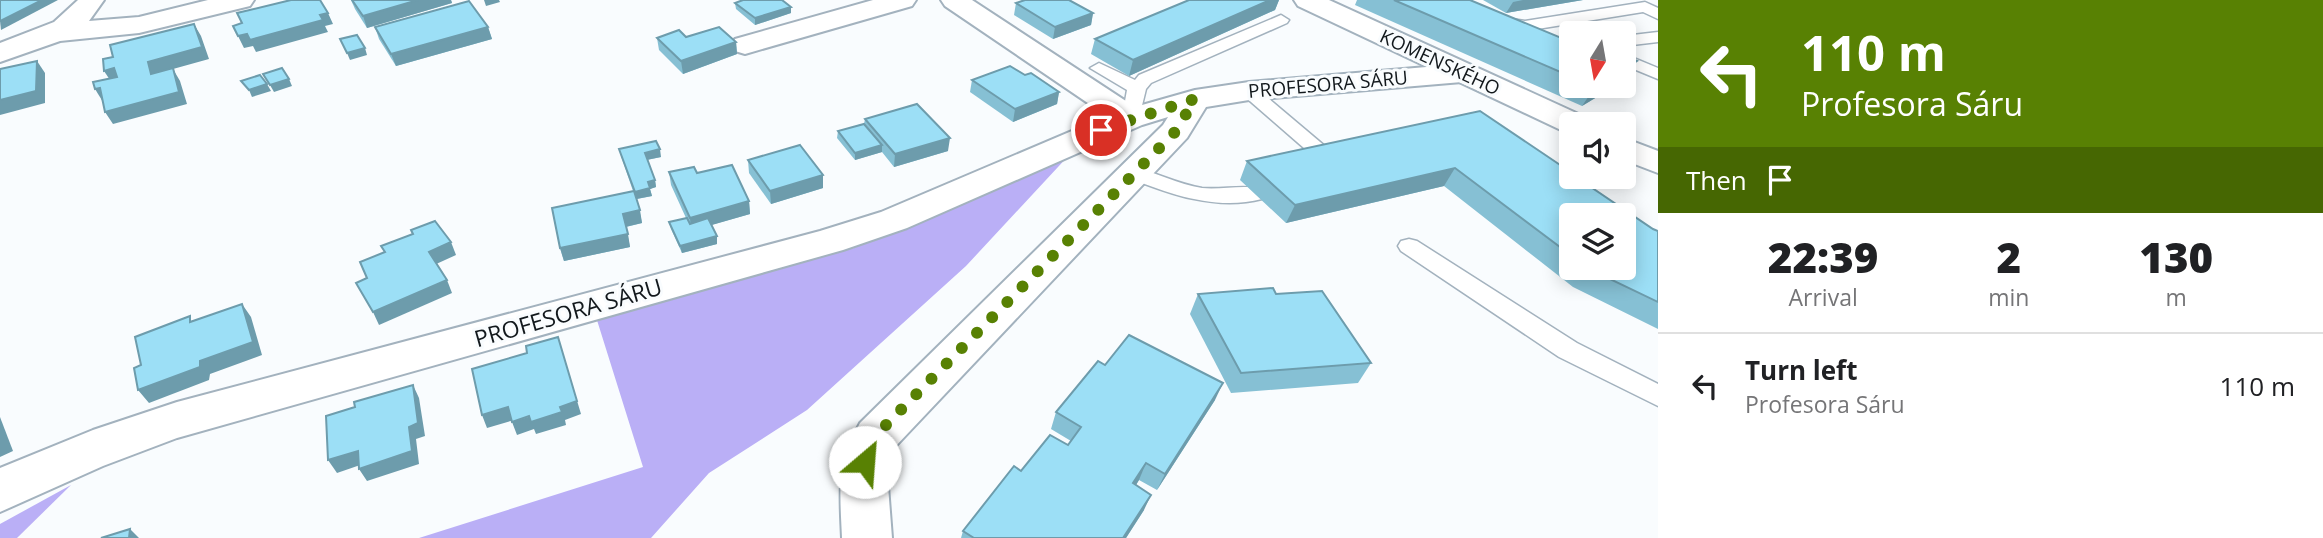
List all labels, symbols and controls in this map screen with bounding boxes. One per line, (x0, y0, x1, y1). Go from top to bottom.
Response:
text: 110 m (1801, 19, 1946, 85)
north arrow (1559, 21, 1636, 98)
map controls (1559, 21, 1636, 280)
street label: KOMENSKÉHO (1376, 23, 1504, 101)
icon: left (1686, 28, 1777, 119)
street label: PROFESORA SÁRU (1247, 64, 1409, 104)
text: Profesora Sáru (1801, 82, 2023, 125)
pin (1071, 100, 1131, 160)
icon: arrive (1082, 111, 1120, 149)
button: sound (1559, 112, 1636, 189)
icon: arrive (1761, 161, 1799, 199)
text: Then (1686, 162, 1747, 198)
button: layers (1559, 203, 1636, 280)
text: 22:39 (1768, 228, 1878, 285)
text: 2 (1997, 228, 2021, 285)
text: 130 (2139, 228, 2213, 285)
street label: PROFESORA SÁRU (470, 270, 666, 354)
text: Arrival (1789, 281, 1858, 313)
text: min (1988, 281, 2029, 313)
text: m (2166, 281, 2187, 313)
text: Turn left (1745, 352, 1857, 388)
icon: left (1686, 367, 1724, 405)
text: 110 m (2220, 368, 2295, 404)
text: Profesora Sáru (1745, 388, 1905, 420)
position arrow (828, 425, 902, 499)

